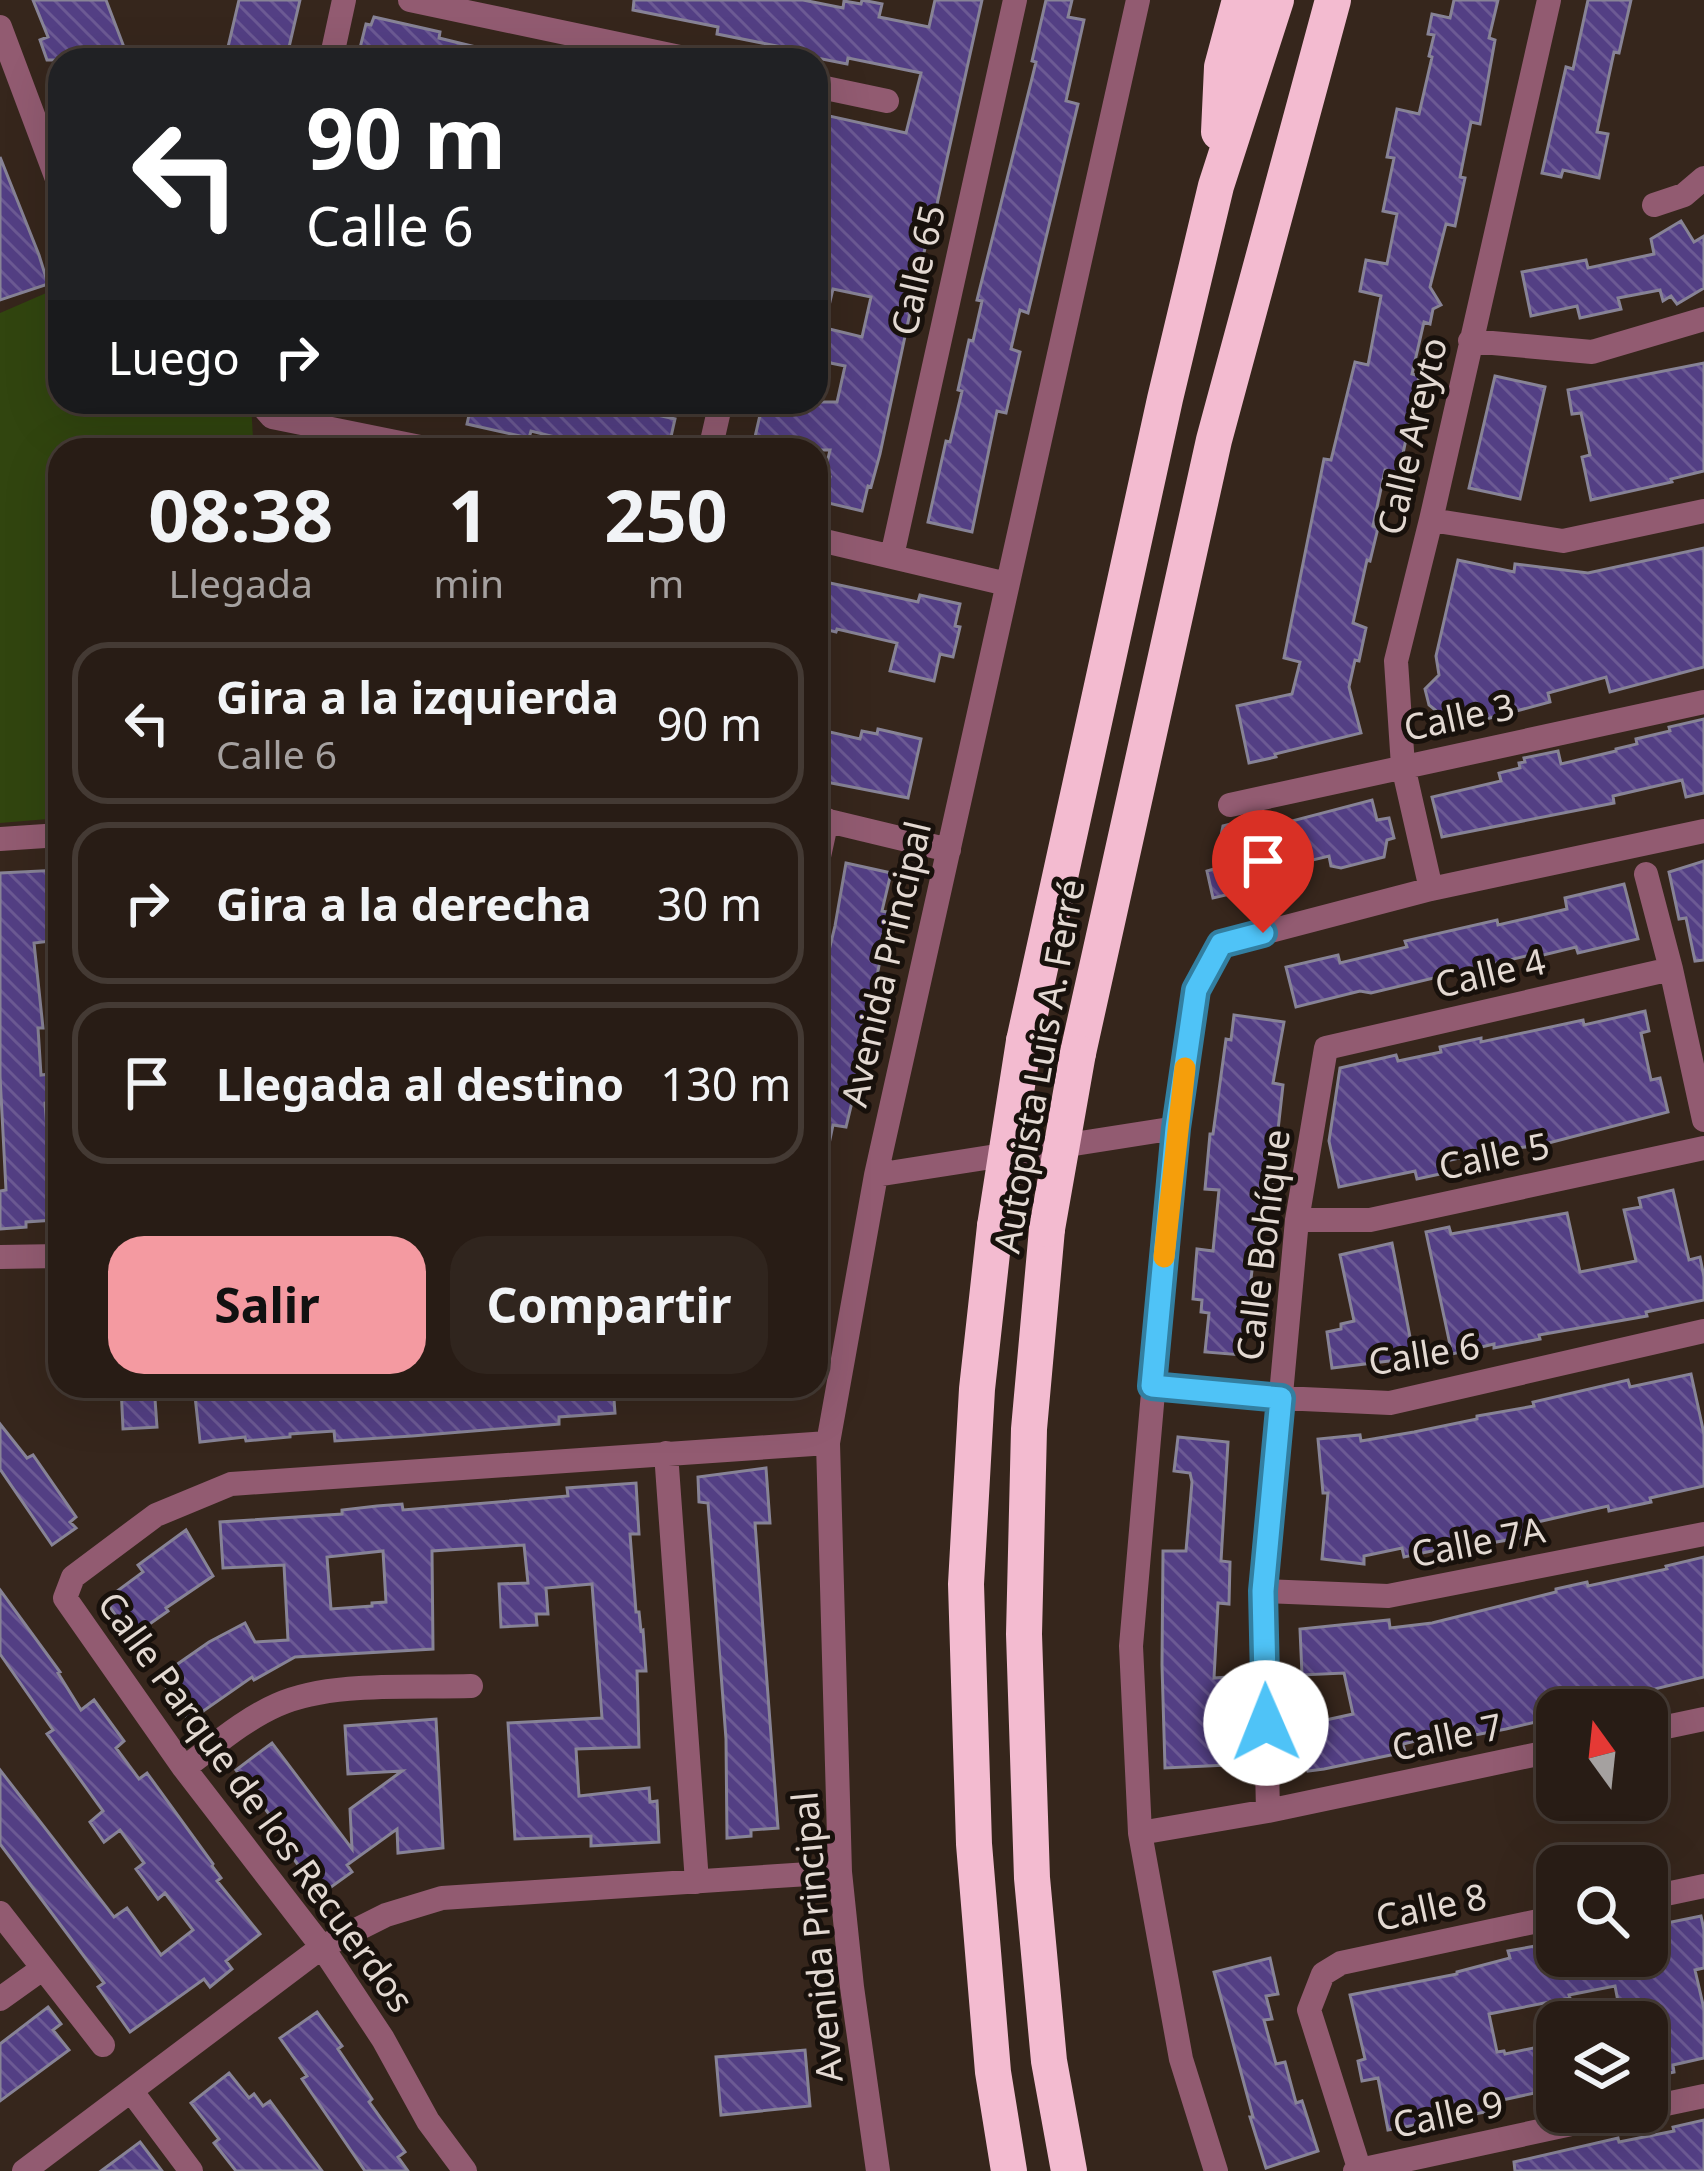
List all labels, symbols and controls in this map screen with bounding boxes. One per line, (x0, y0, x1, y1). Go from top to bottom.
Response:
text: 90 m (306, 79, 506, 194)
icon: left (108, 96, 264, 252)
text: Calle 6 (306, 188, 474, 262)
street label: Calle 65 (879, 200, 956, 340)
icon: right (264, 324, 330, 390)
text: Luego (108, 327, 240, 388)
street label: Calle Areyto (1365, 332, 1458, 539)
text: 08:38 (148, 465, 333, 563)
text: 1 (448, 465, 489, 563)
text: 250 (604, 465, 728, 563)
text: Llegada (169, 556, 313, 609)
text: min (433, 556, 504, 609)
text: m (648, 556, 684, 609)
text: Gira a la izquierda (216, 666, 619, 727)
street label: Calle 3 (1399, 681, 1519, 752)
icon: left (114, 690, 180, 756)
text: 90 m (657, 693, 762, 754)
text: Calle 6 (216, 727, 337, 780)
pin (1212, 810, 1314, 933)
street label: Avenida Principal (829, 816, 942, 1111)
icon: arrive (1230, 828, 1296, 894)
icon: right (114, 870, 180, 936)
text: Gira a la derecha (216, 873, 591, 934)
text: 30 m (657, 873, 762, 934)
street label: Autopista Luis A. Ferré (982, 875, 1096, 1257)
street label: Calle 4 (1430, 936, 1550, 1009)
icon: arrive (114, 1050, 180, 1116)
text: Llegada al destino (216, 1053, 624, 1114)
text: 130 m (660, 1053, 791, 1114)
street label: Calle 5 (1434, 1120, 1554, 1191)
street label: Calle Bohíque (1224, 1127, 1301, 1363)
button: Salir (108, 1236, 426, 1374)
button: Compartir (450, 1236, 768, 1374)
street label: Calle 6 (1365, 1321, 1483, 1386)
street label: Calle 7A (1407, 1505, 1549, 1578)
street label: Calle Parque de los Recuerdos (87, 1582, 426, 2022)
position arrow (1203, 1660, 1329, 1786)
north arrow (1536, 1689, 1668, 1821)
map controls (1536, 1689, 1668, 2133)
street label: Calle 7 (1387, 1701, 1507, 1772)
street label: Avenida Principal (779, 1790, 854, 2084)
button: search (1536, 1845, 1668, 1977)
street label: Calle 8 (1371, 1871, 1491, 1942)
button: layers (1536, 2001, 1668, 2133)
street label: Calle 9 (1388, 2078, 1508, 2149)

